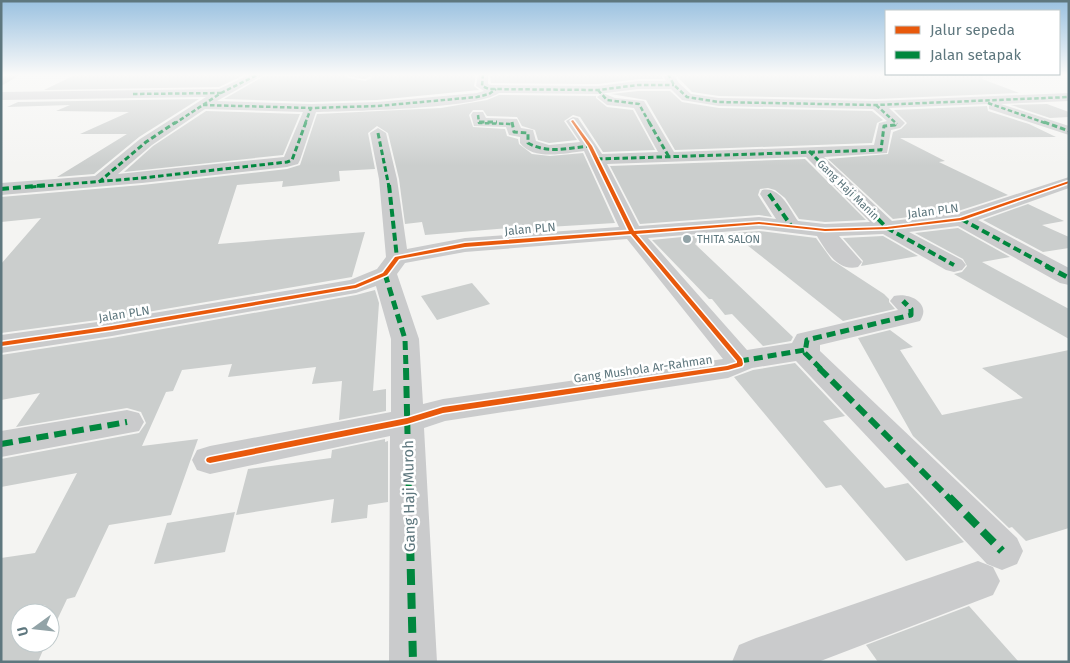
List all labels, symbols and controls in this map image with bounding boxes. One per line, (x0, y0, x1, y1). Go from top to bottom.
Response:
legend (885, 10, 1060, 75)
text: Jalur sepeda (930, 21, 1015, 39)
text: Jalan setapak (930, 46, 1021, 64)
street label: Gang Haji Manin (814, 157, 882, 223)
street label: Jalan PLN (907, 201, 959, 221)
street label: Jalan PLN (504, 220, 556, 238)
marker: THITA SALON (681, 233, 693, 245)
place label: THITA SALON (697, 233, 760, 246)
street label: Jalan PLN (98, 303, 150, 325)
street label: Gang Mushola Ar-Rahman (573, 352, 713, 386)
street label: Gang Haji Muroh (399, 440, 419, 552)
north arrow (10, 603, 60, 653)
text: U (14, 625, 32, 638)

